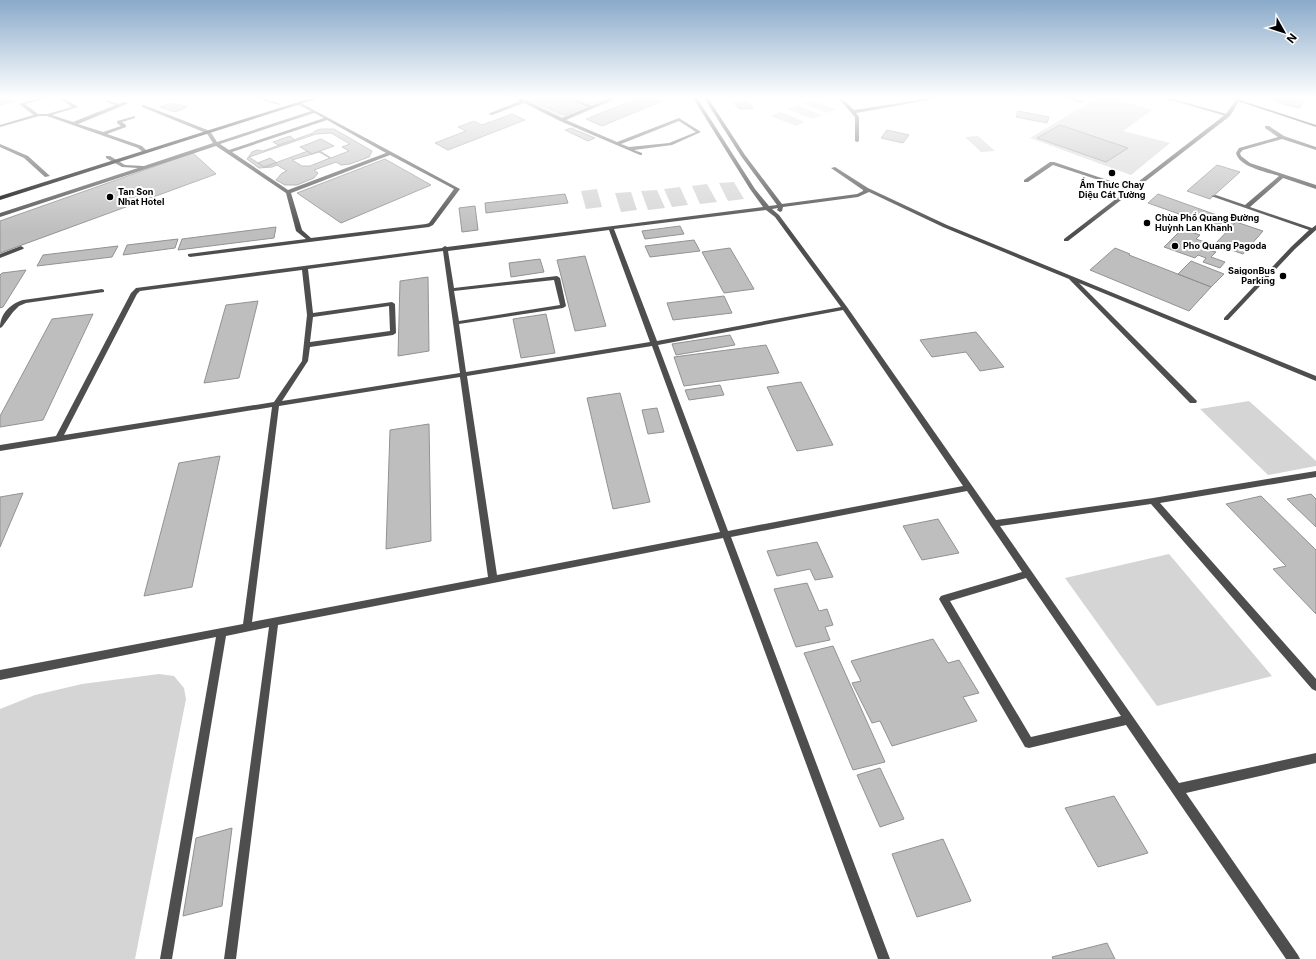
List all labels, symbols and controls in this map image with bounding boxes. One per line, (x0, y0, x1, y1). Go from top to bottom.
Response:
north arrow (1264, 12, 1304, 52)
text: N (1284, 31, 1300, 46)
marker: Ẩm Thực Chay Diệu Cát Tường (1107, 168, 1117, 178)
place label: Ẩm Thực Chay Diệu Cát Tường (1079, 177, 1146, 200)
place label: Tan Son Nhat Hotel (118, 186, 164, 207)
marker: Tan Son Nhat Hotel (105, 192, 115, 202)
place label: Chùa Phổ Quang Đường Huỳnh Lan Khanh (1155, 212, 1260, 233)
marker: Chùa Phổ Quang Đường Huỳnh Lan Khanh (1142, 218, 1152, 228)
place label: Pho Quang Pagoda (1183, 240, 1266, 251)
marker: Pho Quang Pagoda (1170, 241, 1180, 251)
place label: SaigonBus Parking (1228, 265, 1275, 286)
marker: SaigonBus Parking (1278, 271, 1288, 281)

